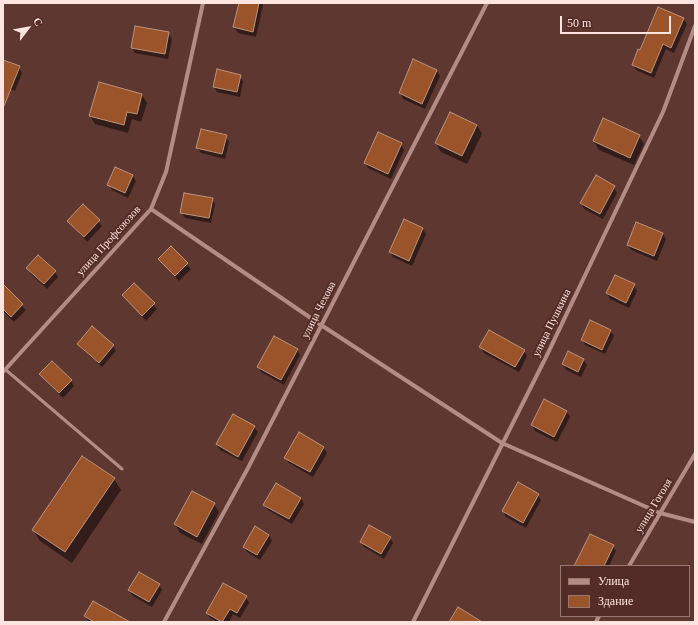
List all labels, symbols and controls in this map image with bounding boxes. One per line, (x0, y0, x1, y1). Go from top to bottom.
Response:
north arrow (8, 8, 48, 48)
scale bar (562, 8, 673, 34)
text: С (31, 15, 45, 28)
text: 50 m (567, 16, 591, 30)
street label: улица Профсоюзов (74, 203, 144, 279)
street label: улица Чехова (299, 279, 339, 341)
street label: улица Пушкина (530, 287, 574, 359)
street label: улица Гоголя (633, 476, 675, 536)
legend (560, 565, 690, 617)
text: Улица (598, 574, 629, 588)
text: Здание (598, 594, 633, 608)

